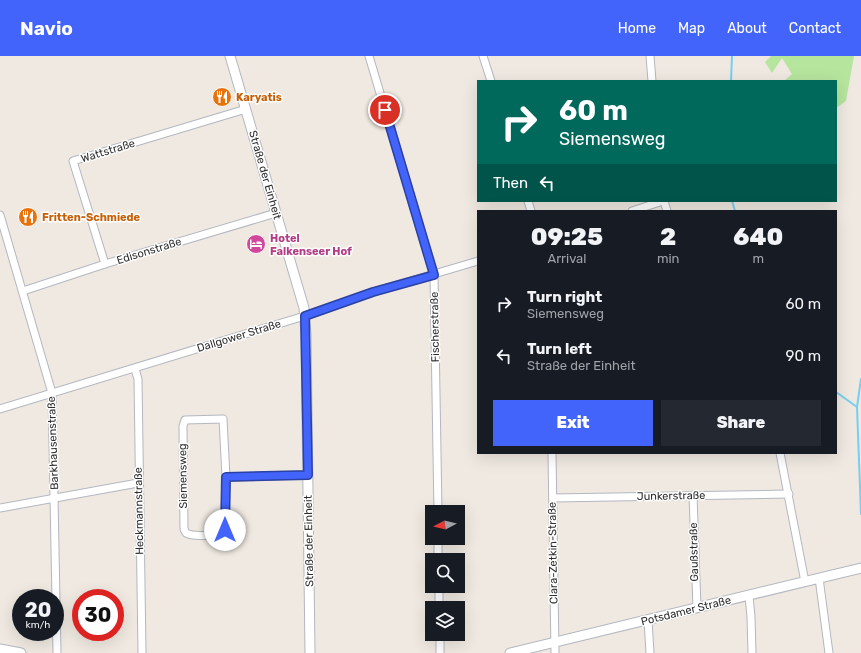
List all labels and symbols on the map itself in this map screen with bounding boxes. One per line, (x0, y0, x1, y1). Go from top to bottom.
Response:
restaurant icon: Karyatis (211, 86, 233, 108)
place label: Karyatis (236, 91, 282, 104)
pin (368, 93, 402, 127)
street label: Straße der Einheit (246, 129, 284, 222)
street label: Wattstraße (79, 137, 137, 165)
restaurant icon: Fritten-Schmiede (17, 206, 39, 228)
place label: Fritten-Schmiede (42, 211, 141, 224)
place label: Hotel Falkenseer Hof (270, 232, 352, 258)
hotel icon: Hotel Falkenseer Hof (245, 233, 267, 255)
street label: Edisonstraße (115, 235, 183, 267)
street label: Fischerstraße (428, 292, 442, 362)
street label: Dallgower Straße (195, 317, 283, 355)
street label: Barkhausenstraße (45, 396, 61, 490)
street label: Siemensweg (176, 443, 190, 509)
street label: Heckmannstraße (132, 467, 146, 555)
street label: Junkerstraße (637, 489, 705, 503)
street label: Straße der Einheit (302, 494, 316, 587)
street label: Clara-Zetkin-Straße (546, 502, 560, 604)
north arrow (425, 505, 465, 545)
position arrow (204, 509, 246, 551)
street label: Gaußstraße (687, 522, 701, 582)
speed limit sign: 30 (72, 589, 124, 641)
street label: Potsdamer Straße (640, 594, 732, 628)

